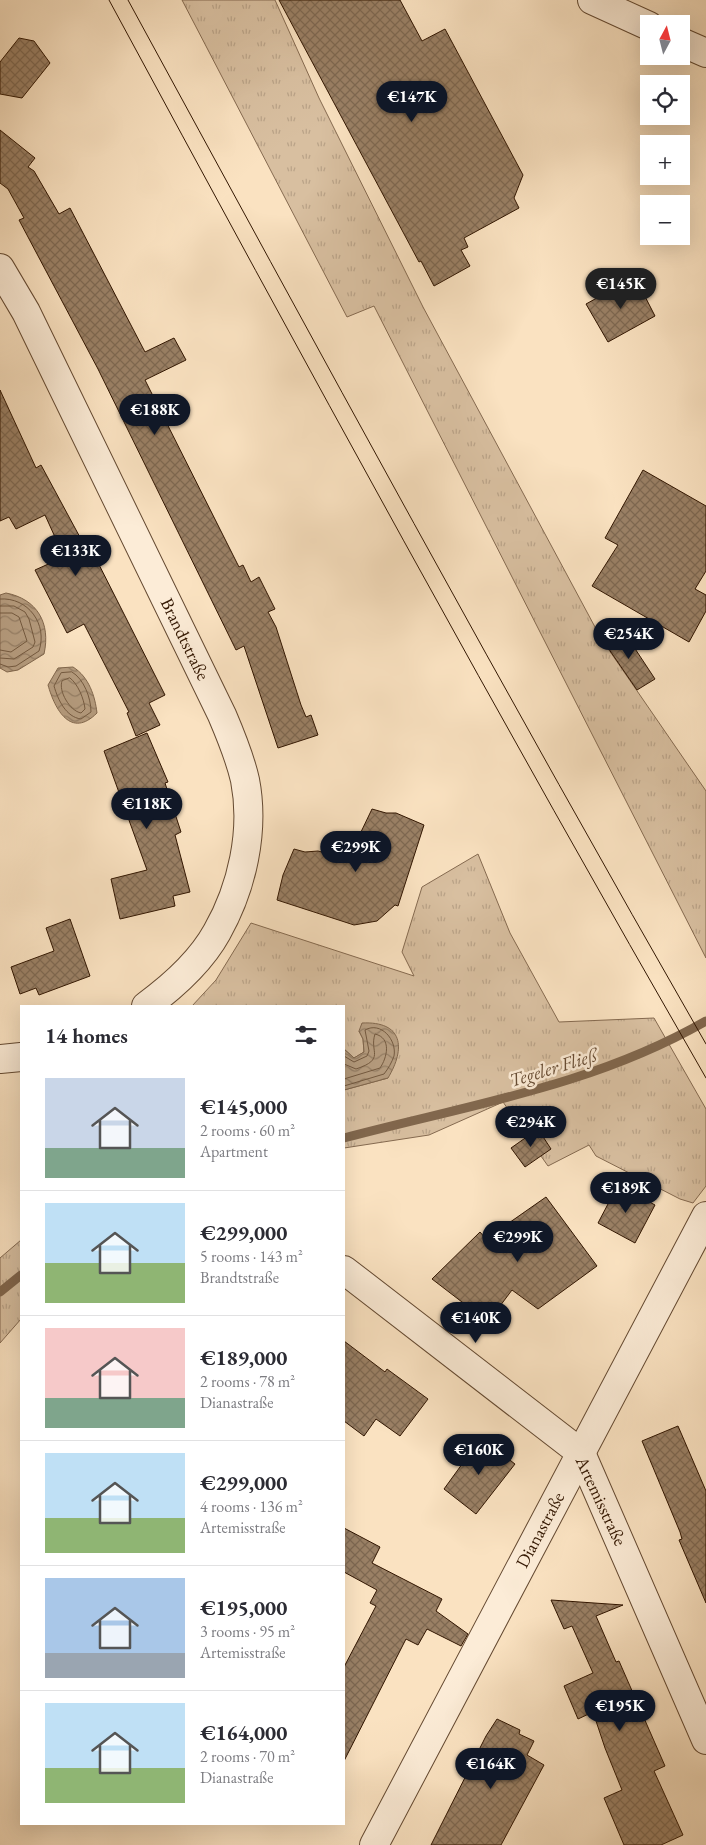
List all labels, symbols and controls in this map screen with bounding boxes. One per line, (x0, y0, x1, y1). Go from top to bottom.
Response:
north arrow (640, 15, 690, 65)
map controls (640, 15, 690, 245)
button: locate (640, 75, 690, 125)
pin: €147K (377, 80, 447, 123)
text: €147K (387, 86, 437, 107)
button: + (640, 135, 690, 185)
button: − (640, 195, 690, 245)
pin: €145K (586, 268, 656, 310)
text: €145K (596, 273, 646, 294)
pin: €188K (120, 394, 190, 436)
text: €188K (130, 399, 180, 420)
pin: €133K (41, 534, 111, 577)
text: €133K (51, 540, 101, 561)
street label: Brandtstraße (156, 594, 215, 684)
pin: €254K (594, 618, 664, 660)
text: €254K (604, 623, 654, 644)
pin: €118K (112, 788, 182, 830)
text: €118K (122, 793, 172, 814)
pin: €299K (321, 830, 391, 873)
text: €299K (331, 836, 381, 857)
icon: filters (292, 1021, 320, 1049)
text: 14 homes (45, 1022, 128, 1049)
water label: Tegeler Fließ (506, 1042, 602, 1093)
text: €145,000 (200, 1093, 287, 1120)
icon: home (85, 1098, 145, 1158)
pin: €294K (496, 1106, 566, 1148)
text: €294K (506, 1111, 556, 1132)
text: 2 rooms · 60 m² (200, 1120, 295, 1141)
text: Apartment (200, 1141, 268, 1162)
pin: €189K (591, 1172, 661, 1214)
text: €189K (601, 1177, 651, 1198)
text: €299,000 (200, 1219, 287, 1246)
pin: €299K (483, 1220, 553, 1263)
icon: home (85, 1223, 145, 1283)
text: €299K (493, 1226, 543, 1247)
text: 5 rooms · 143 m² (200, 1246, 303, 1267)
text: Brandtstraße (200, 1267, 279, 1288)
pin: €140K (441, 1302, 511, 1344)
text: €140K (451, 1307, 501, 1328)
text: €189,000 (200, 1344, 287, 1371)
icon: home (85, 1348, 145, 1408)
text: 2 rooms · 78 m² (200, 1371, 295, 1392)
text: Dianastraße (200, 1392, 273, 1413)
pin: €160K (444, 1434, 514, 1476)
text: €160K (454, 1439, 504, 1460)
street label: Artemisstraße (570, 1451, 632, 1549)
text: €299,000 (200, 1469, 287, 1496)
icon: home (85, 1473, 145, 1533)
street label: Dianastraße (510, 1488, 569, 1572)
text: 4 rooms · 136 m² (200, 1496, 303, 1517)
text: Artemisstraße (200, 1517, 285, 1538)
text: €195,000 (200, 1594, 287, 1621)
icon: home (85, 1598, 145, 1658)
text: 3 rooms · 95 m² (200, 1621, 295, 1642)
text: Artemisstraße (200, 1642, 285, 1663)
pin: €195K (585, 1690, 655, 1732)
text: €195K (595, 1695, 645, 1716)
text: €164,000 (200, 1719, 287, 1746)
icon: home (85, 1723, 145, 1783)
text: 2 rooms · 70 m² (200, 1746, 295, 1767)
pin: €164K (456, 1748, 526, 1790)
text: €164K (466, 1753, 516, 1774)
text: Dianastraße (200, 1767, 273, 1788)

